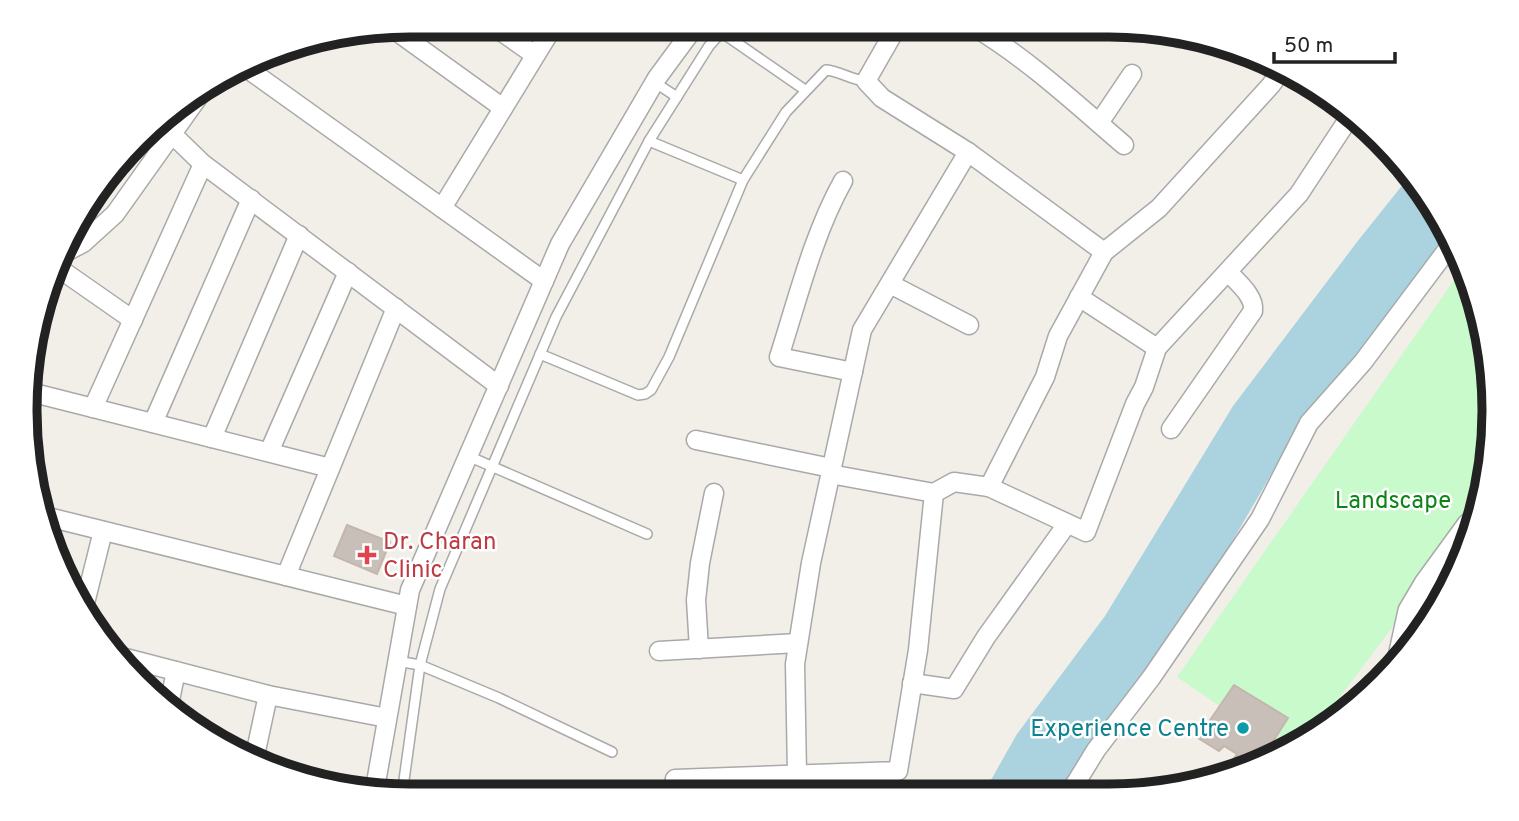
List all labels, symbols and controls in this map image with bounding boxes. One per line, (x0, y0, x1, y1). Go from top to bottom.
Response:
scale bar (1274, 21, 1395, 65)
text: 50 m (1284, 33, 1333, 60)
park label: Landscape (1335, 487, 1451, 517)
place label: Dr. Charan Clinic (383, 528, 497, 586)
marker: Dr. Charan Clinic (357, 545, 377, 565)
place label: Experience Centre (1030, 715, 1229, 745)
marker: Experience Centre (1235, 720, 1251, 736)

